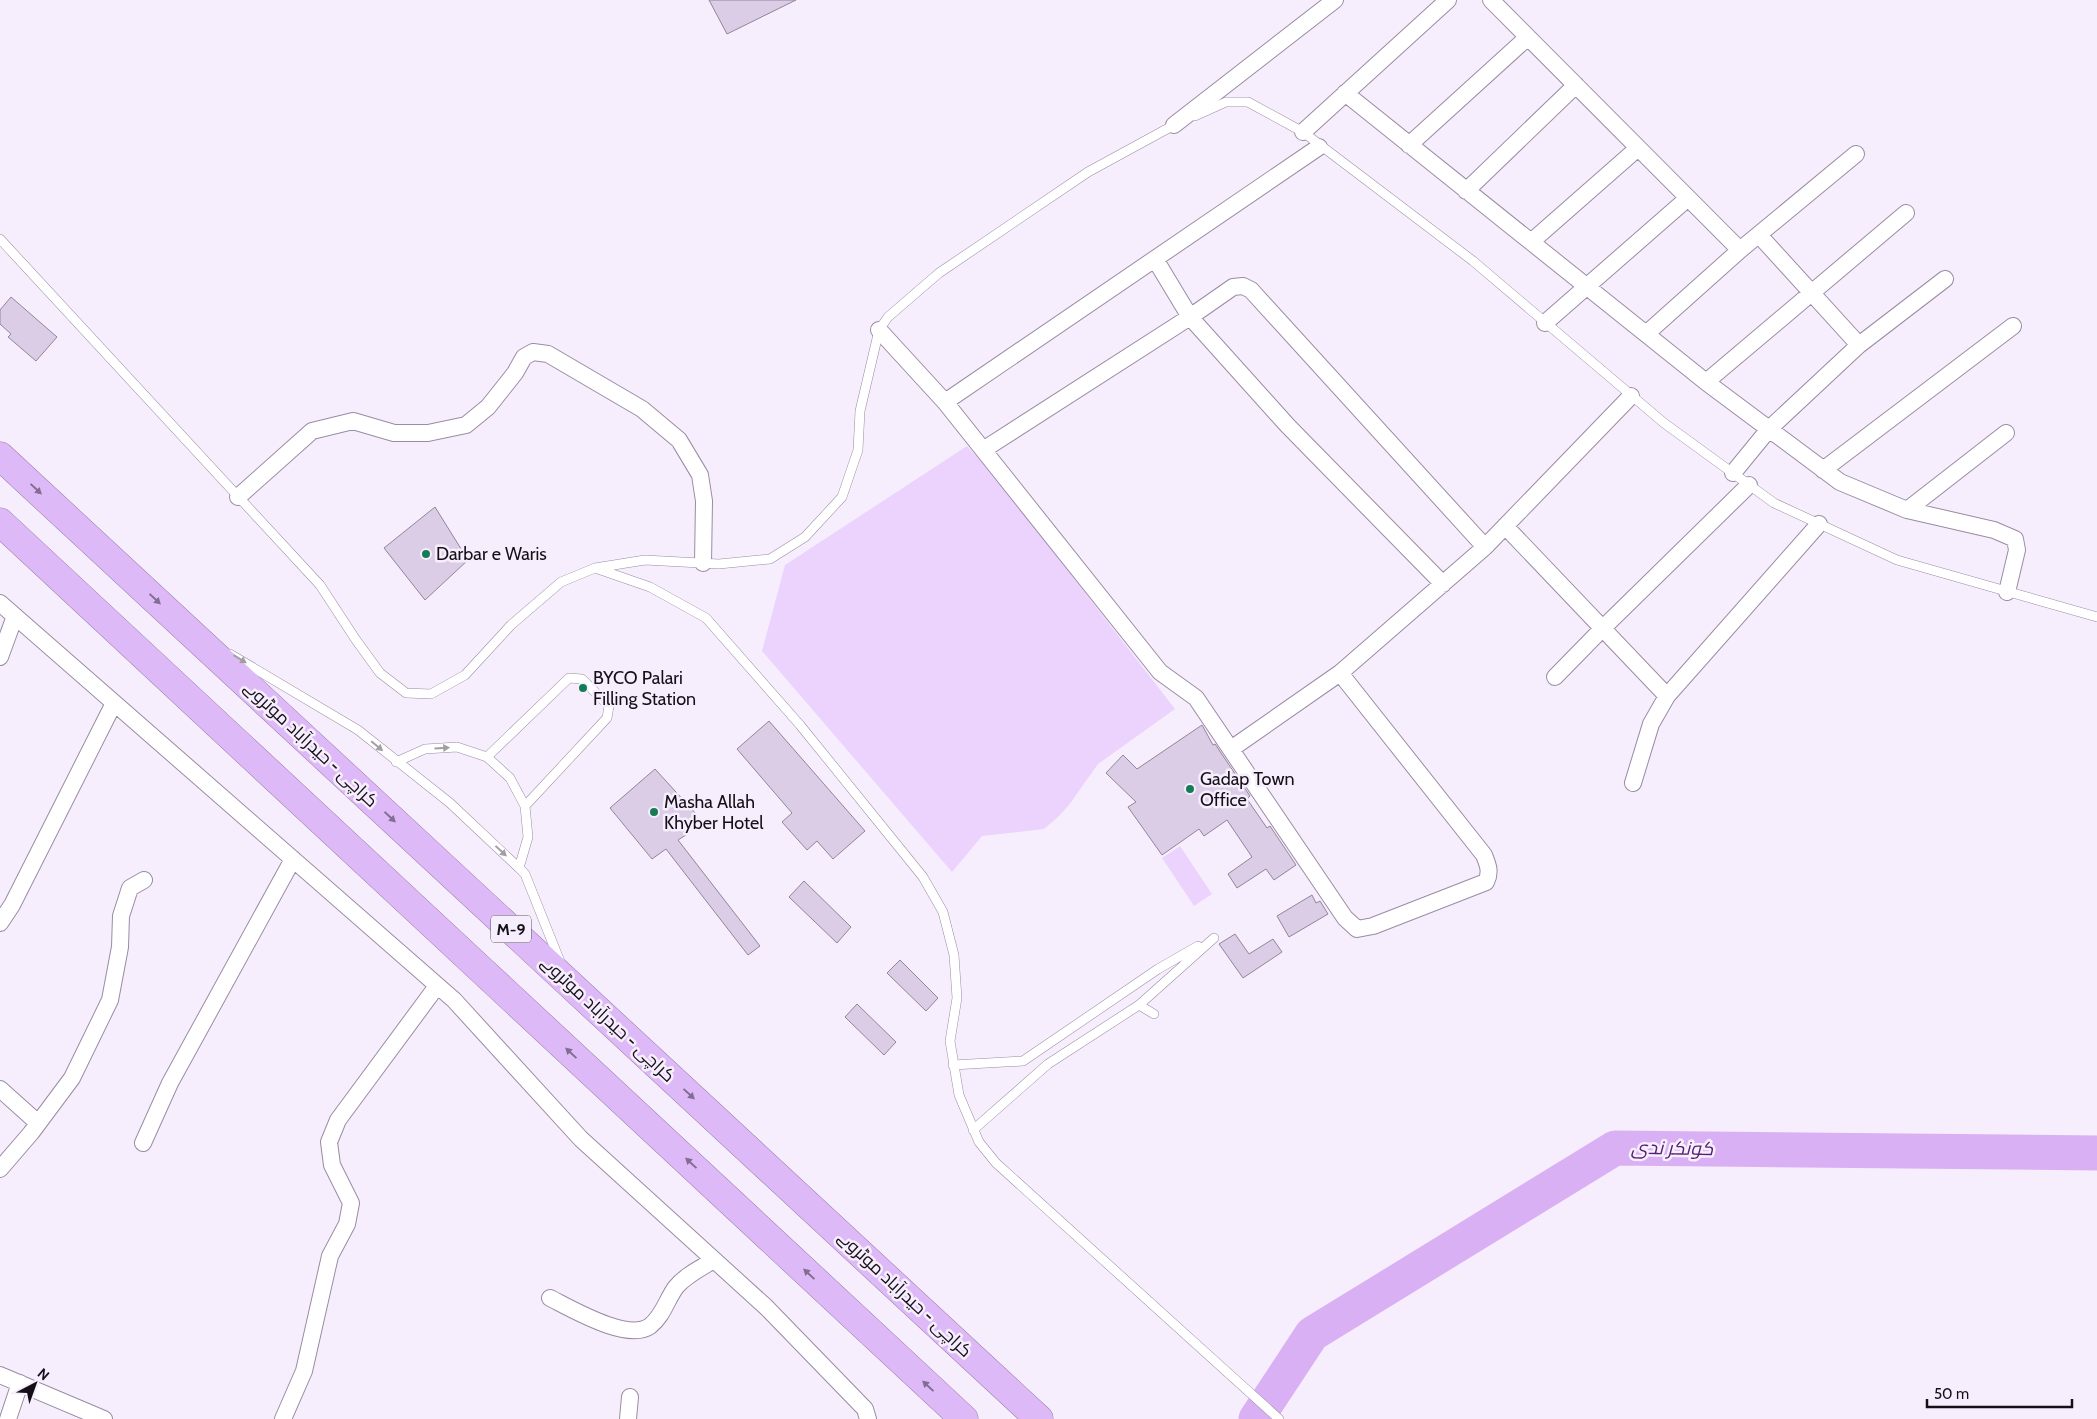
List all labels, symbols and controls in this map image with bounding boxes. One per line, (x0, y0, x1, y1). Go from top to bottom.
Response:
one-way arrow (29, 483, 41, 495)
place label: Darbar e Waris (436, 543, 547, 565)
marker: Darbar e Waris (420, 548, 432, 560)
one-way arrow (148, 593, 160, 605)
one-way arrow (233, 655, 246, 664)
place label: BYCO Palari Filling Station (593, 667, 696, 710)
street label: کراچی - حیدرآباد موٹروے (239, 676, 383, 813)
marker: BYCO Palari Filling Station (577, 682, 589, 694)
one-way arrow (370, 740, 383, 751)
one-way arrow (434, 743, 450, 751)
place label: Gadap Town Office (1200, 768, 1295, 811)
marker: Gadap Town Office (1184, 783, 1196, 795)
place label: Masha Allah Khyber Hotel (664, 791, 764, 834)
marker: Masha Allah Khyber Hotel (648, 806, 660, 818)
one-way arrow (383, 811, 395, 823)
one-way arrow (495, 845, 507, 857)
road number: M-9 (491, 916, 531, 942)
street label: کراچی - حیدرآباد موٹروے (536, 951, 680, 1088)
one-way arrow (566, 1047, 578, 1059)
one-way arrow (682, 1088, 694, 1100)
water label: کونکر ندی (1631, 1136, 1713, 1160)
one-way arrow (685, 1157, 697, 1169)
street label: کراچی - حیدرآباد موٹروے (833, 1226, 977, 1363)
one-way arrow (804, 1268, 816, 1280)
north arrow (10, 1359, 60, 1409)
text: N (34, 1364, 53, 1384)
scale bar (1927, 1376, 2072, 1408)
one-way arrow (922, 1380, 934, 1392)
text: 50 m (1934, 1385, 1969, 1403)

